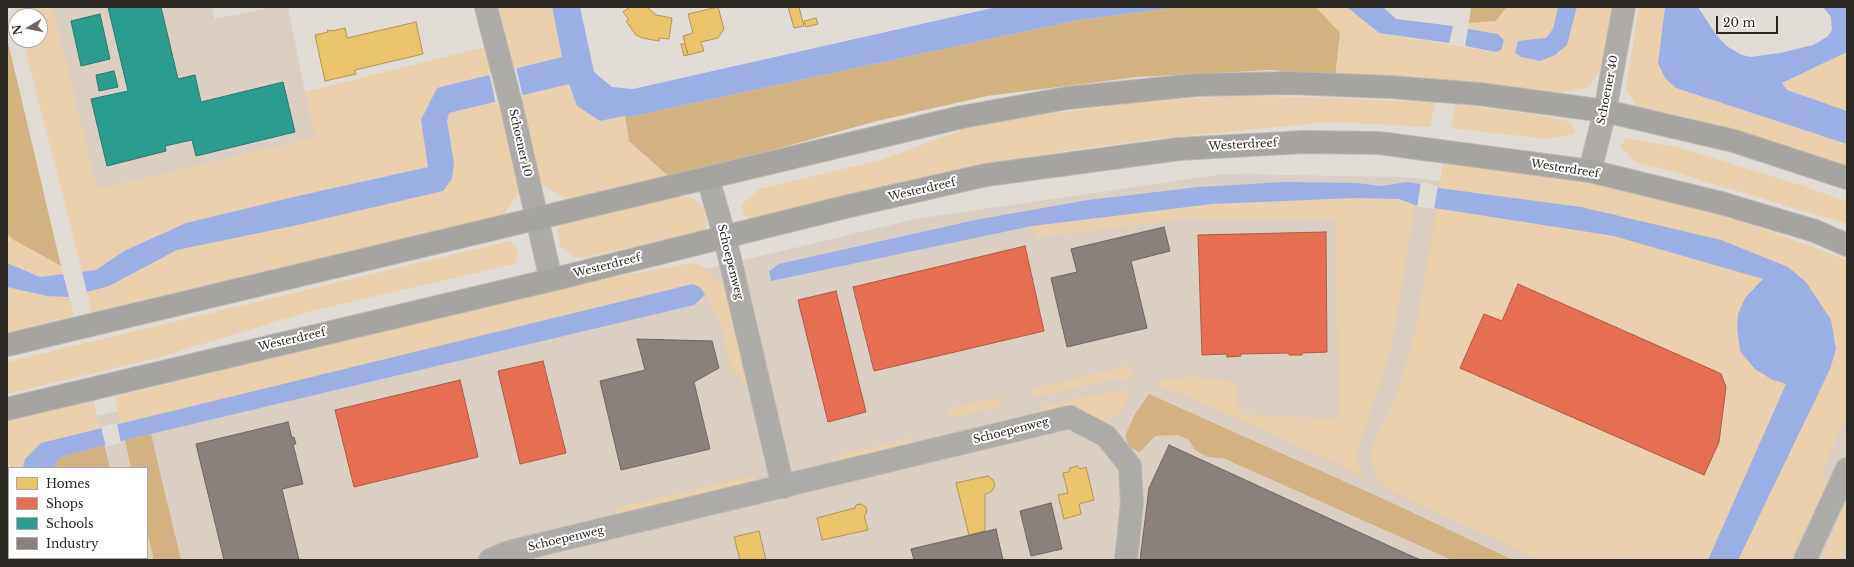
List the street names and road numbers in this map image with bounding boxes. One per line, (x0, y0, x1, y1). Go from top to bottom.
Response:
street label: Schoener 40 (1595, 54, 1621, 126)
street label: Schoener 10 (506, 108, 534, 178)
street label: Westerdreef (1208, 137, 1278, 153)
street label: Westerdreef (1530, 157, 1600, 181)
street label: Westerdreef (887, 176, 957, 204)
street label: Schoepenweg (714, 223, 746, 301)
street label: Westerdreef (572, 251, 642, 281)
street label: Westerdreef (257, 326, 327, 354)
street label: Schoepenweg (972, 415, 1050, 447)
street label: Schoepenweg (527, 524, 605, 554)

